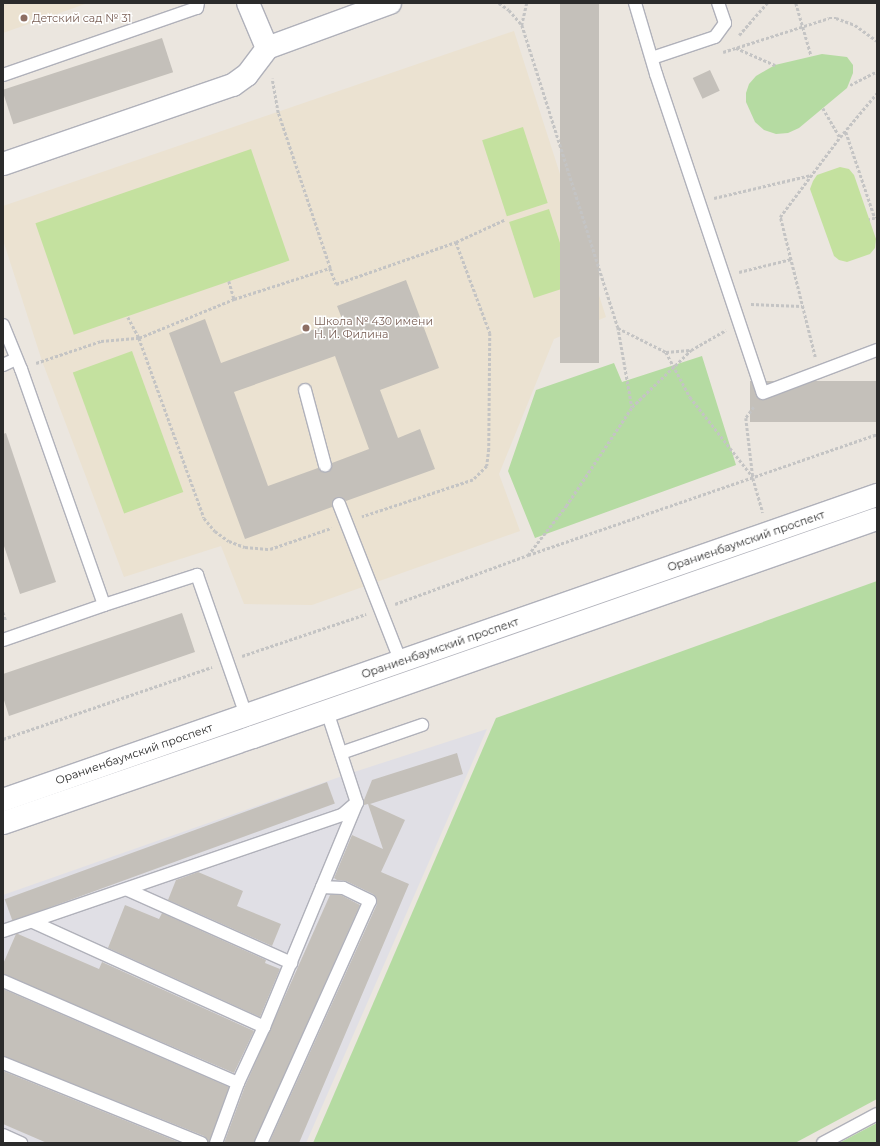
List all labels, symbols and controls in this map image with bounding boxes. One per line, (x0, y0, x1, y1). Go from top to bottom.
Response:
place label: Детский сад № 31 (32, 11, 132, 25)
marker: Детский сад № 31 (19, 13, 29, 23)
place label: Школа № 430 имени Н. И. Филина (314, 315, 433, 341)
marker: Школа № 430 имени Н. И. Филина (301, 323, 311, 333)
street label: Ораниенбаумский проспект (666, 508, 826, 574)
street label: Ораниенбаумский проспект (360, 615, 520, 681)
street label: Ораниенбаумский проспект (54, 721, 214, 787)

